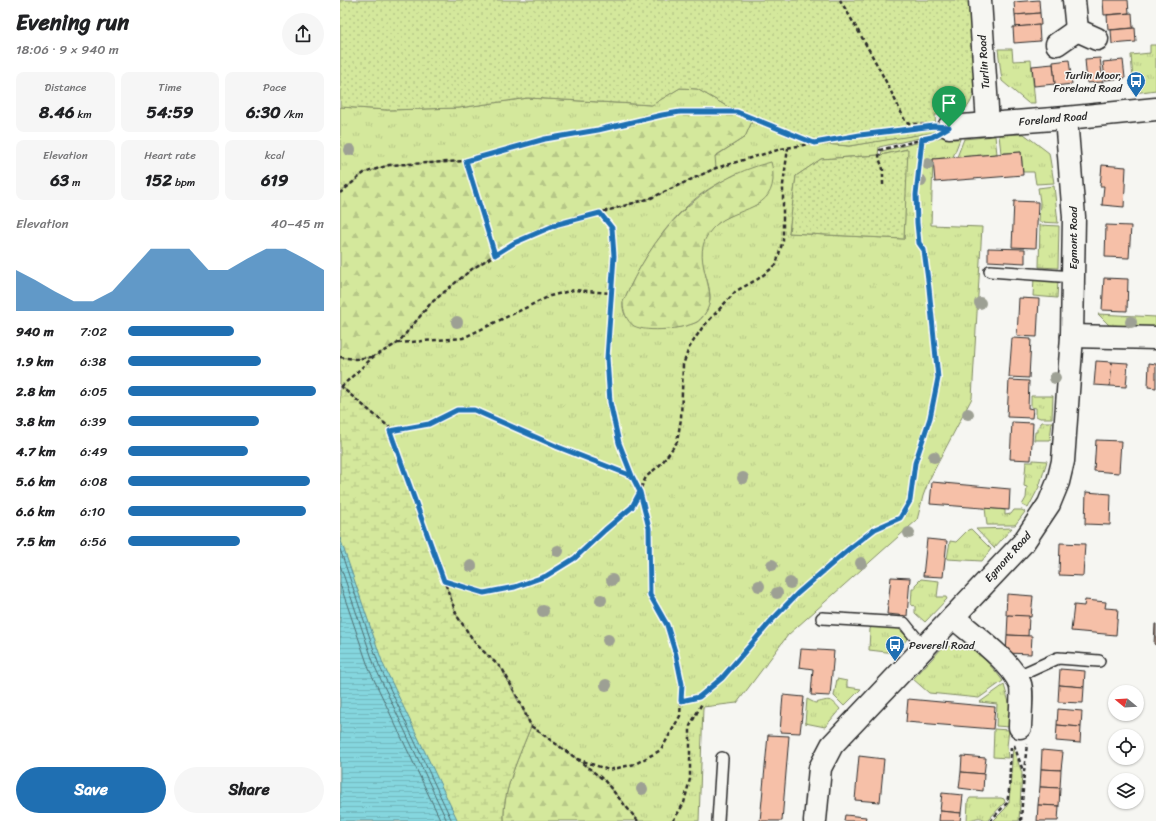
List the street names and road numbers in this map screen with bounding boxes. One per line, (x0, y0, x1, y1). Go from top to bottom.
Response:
street label: Turlin Road (973, 33, 995, 90)
street label: Foreland Road (1018, 106, 1089, 131)
street label: Egmont Road (1064, 205, 1083, 269)
street label: Egmont Road (980, 526, 1037, 587)

